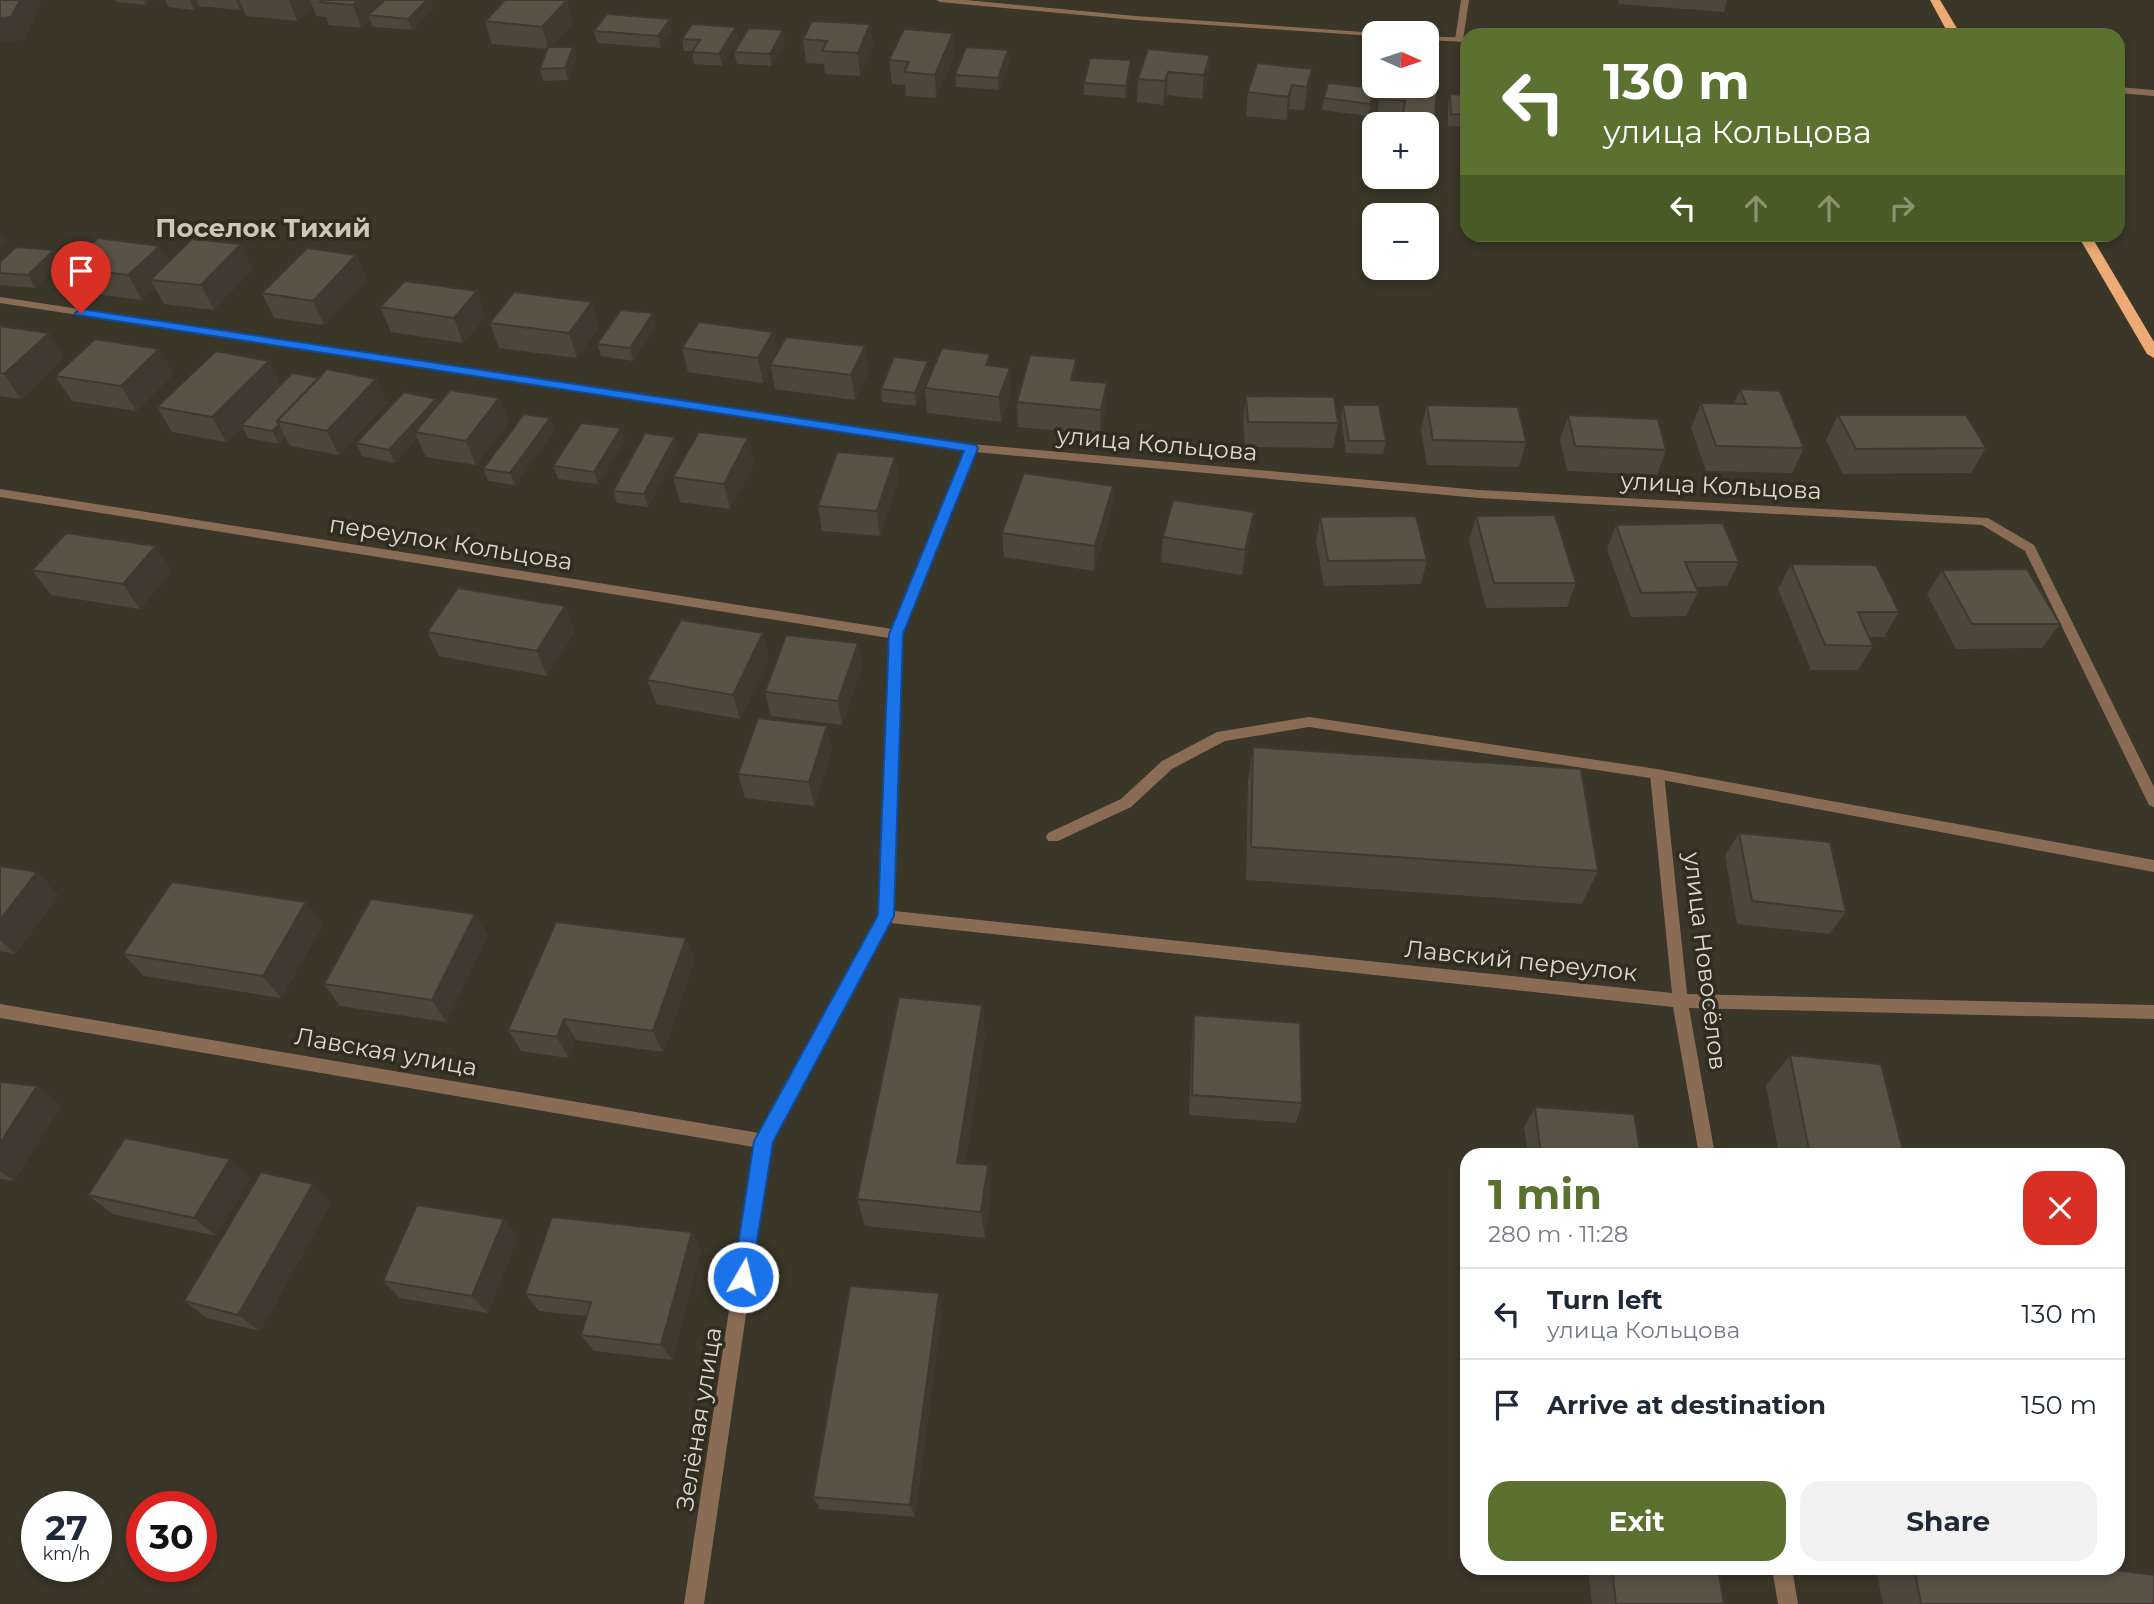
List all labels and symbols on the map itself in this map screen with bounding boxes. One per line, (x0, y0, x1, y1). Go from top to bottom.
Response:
north arrow (1362, 21, 1438, 98)
district label: Поселок Тихий (155, 212, 371, 244)
pin (51, 241, 111, 313)
street label: улица Кольцова (1054, 420, 1259, 467)
street label: улица Кольцова (1619, 466, 1822, 505)
street label: переулок Кольцова (327, 509, 575, 576)
street label: улица Новосёлов (1678, 850, 1733, 1071)
street label: Лавский переулок (1403, 934, 1639, 987)
street label: Лавская улица (293, 1021, 479, 1082)
position arrow (706, 1240, 780, 1314)
street label: Зелёная улица (670, 1325, 727, 1513)
speed limit sign: 30 (126, 1491, 217, 1582)

